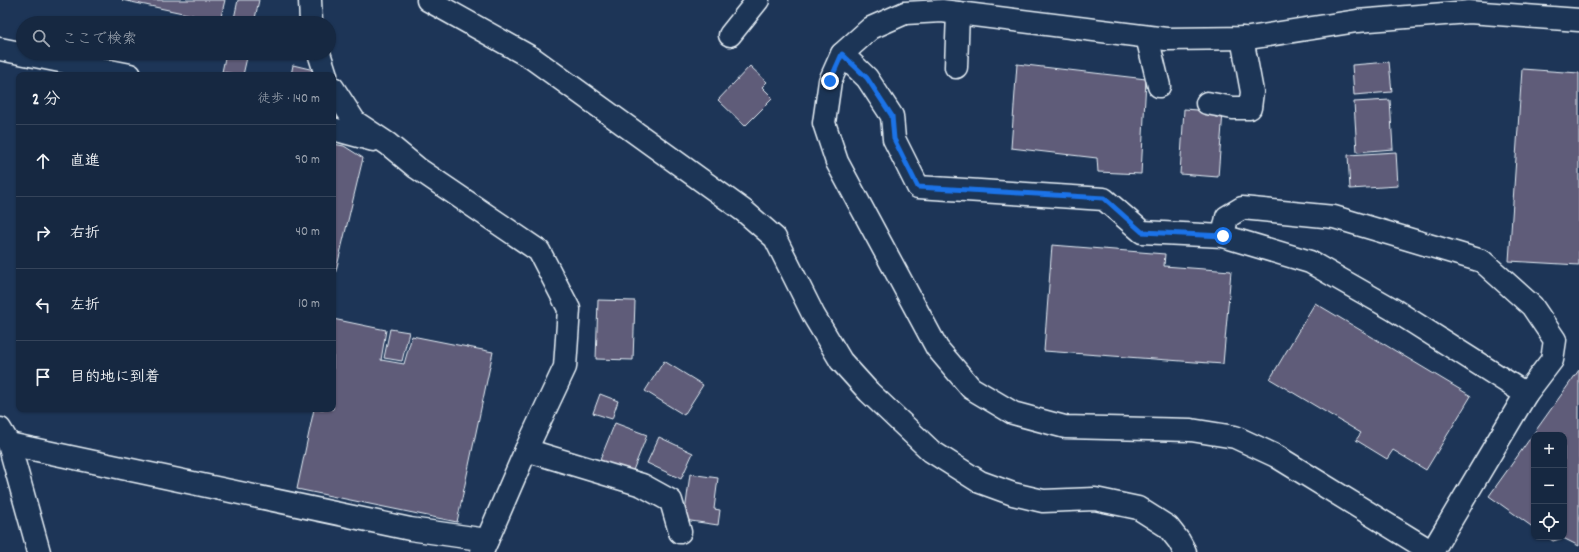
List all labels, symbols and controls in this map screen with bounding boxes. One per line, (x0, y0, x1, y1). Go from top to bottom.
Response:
search box (16, 16, 336, 60)
icon: search (30, 27, 52, 49)
text: ここで検索 (62, 29, 137, 51)
route end (821, 72, 839, 90)
text: 2 分 (32, 89, 60, 113)
text: 徒歩 · 140 m (258, 90, 320, 109)
icon: ahead (32, 150, 54, 172)
text: 直進 (70, 151, 100, 173)
text: 90 m (295, 151, 320, 170)
icon: right (32, 222, 54, 244)
text: 右折 (70, 223, 100, 245)
text: 40 m (296, 223, 320, 242)
route start (1214, 227, 1232, 245)
icon: left (32, 294, 54, 316)
text: 左折 (70, 295, 100, 317)
text: 10 m (298, 295, 320, 314)
icon: arrive (32, 366, 54, 388)
text: 目的地に到着 (70, 367, 160, 389)
map controls (1531, 432, 1567, 540)
button: + (1531, 432, 1567, 468)
button: − (1531, 468, 1567, 504)
button: locate (1531, 504, 1567, 540)

